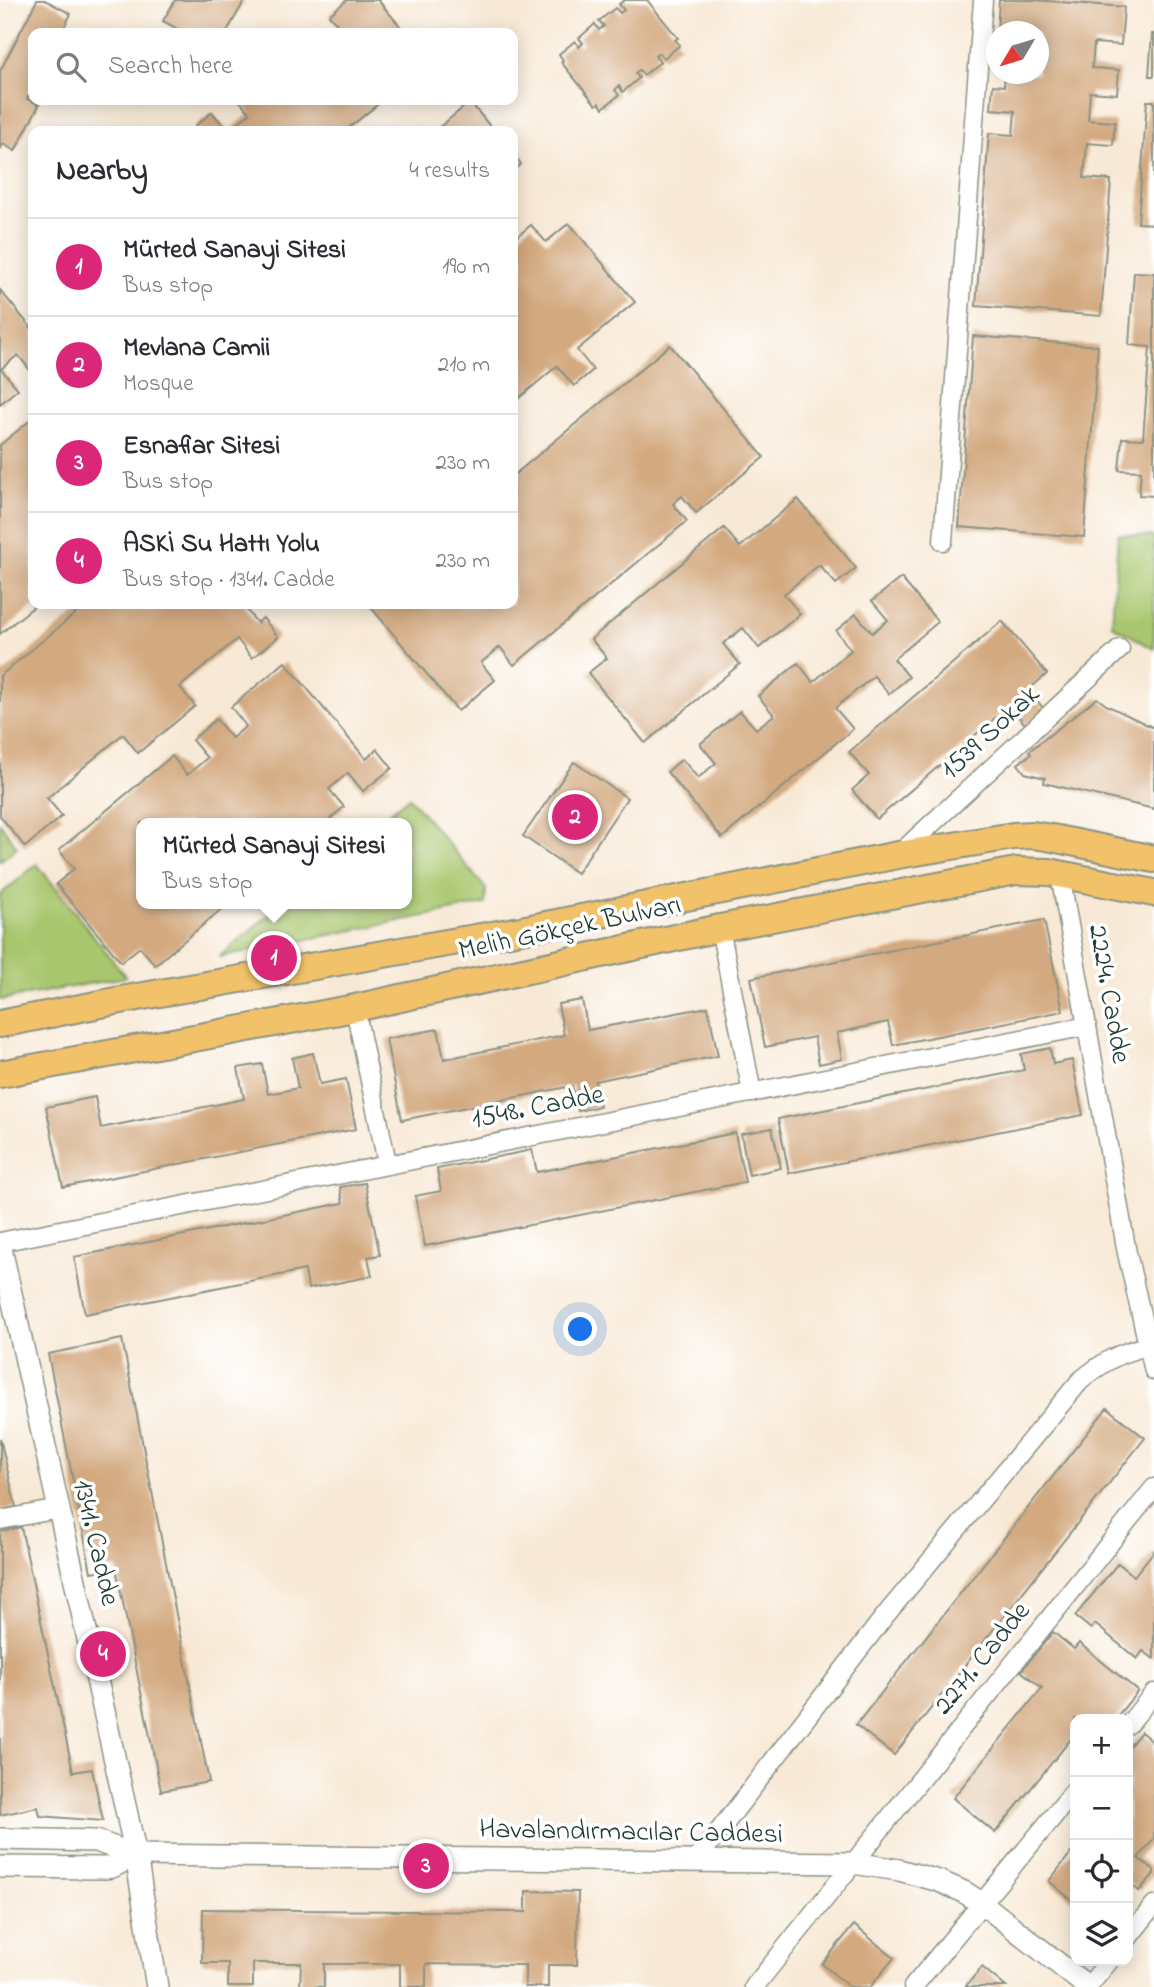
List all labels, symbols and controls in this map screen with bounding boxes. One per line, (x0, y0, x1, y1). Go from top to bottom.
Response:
north arrow (986, 21, 1049, 84)
search box (28, 28, 518, 105)
icon: search (52, 48, 90, 86)
text: Search here (108, 48, 233, 86)
text: Nearby (56, 150, 148, 194)
text: 4 results (409, 155, 490, 188)
text: Mürted Sanayi Sitesi (123, 232, 346, 270)
text: 1 (75, 251, 83, 284)
text: 190 m (442, 251, 490, 284)
text: Bus stop (123, 270, 213, 303)
text: Mevlana Camii (123, 330, 270, 368)
text: 2 (73, 349, 85, 382)
text: 210 m (438, 349, 490, 382)
text: Mosque (123, 368, 194, 401)
text: Esnaflar Sitesi (123, 428, 280, 466)
text: 3 (74, 447, 84, 480)
text: 230 m (436, 447, 490, 480)
text: Bus stop (123, 466, 213, 499)
text: ASKİ Su Hattı Yolu (123, 526, 320, 564)
text: 4 (74, 545, 84, 578)
text: 230 m (436, 545, 490, 578)
text: Bus stop · 1341. Cadde (123, 564, 335, 597)
street label: 1539 Sokak (932, 675, 1051, 790)
pin: 2 (552, 791, 598, 843)
popup (136, 818, 412, 909)
text: Mürted Sanayi Sitesi (162, 828, 386, 866)
text: Bus stop (162, 866, 252, 899)
street label: Melih Gökçek Bulvarı (455, 885, 685, 973)
street label: 2224. Cadde (1076, 921, 1140, 1067)
pin: 1 (251, 932, 297, 984)
street label: 1548. Cadde (468, 1075, 608, 1141)
your location (563, 1312, 597, 1346)
street label: 1341. Cadde (61, 1476, 129, 1610)
street label: 2271. Cadde (924, 1593, 1042, 1725)
pin: 4 (80, 1628, 126, 1680)
map controls (1070, 1714, 1133, 1966)
button: + (1070, 1714, 1133, 1777)
button: − (1070, 1777, 1133, 1840)
street label: Havalandırmacılar Caddesi (479, 1810, 783, 1856)
pin: 3 (403, 1840, 449, 1892)
button: locate (1070, 1840, 1133, 1903)
button: layers (1070, 1903, 1133, 1966)

